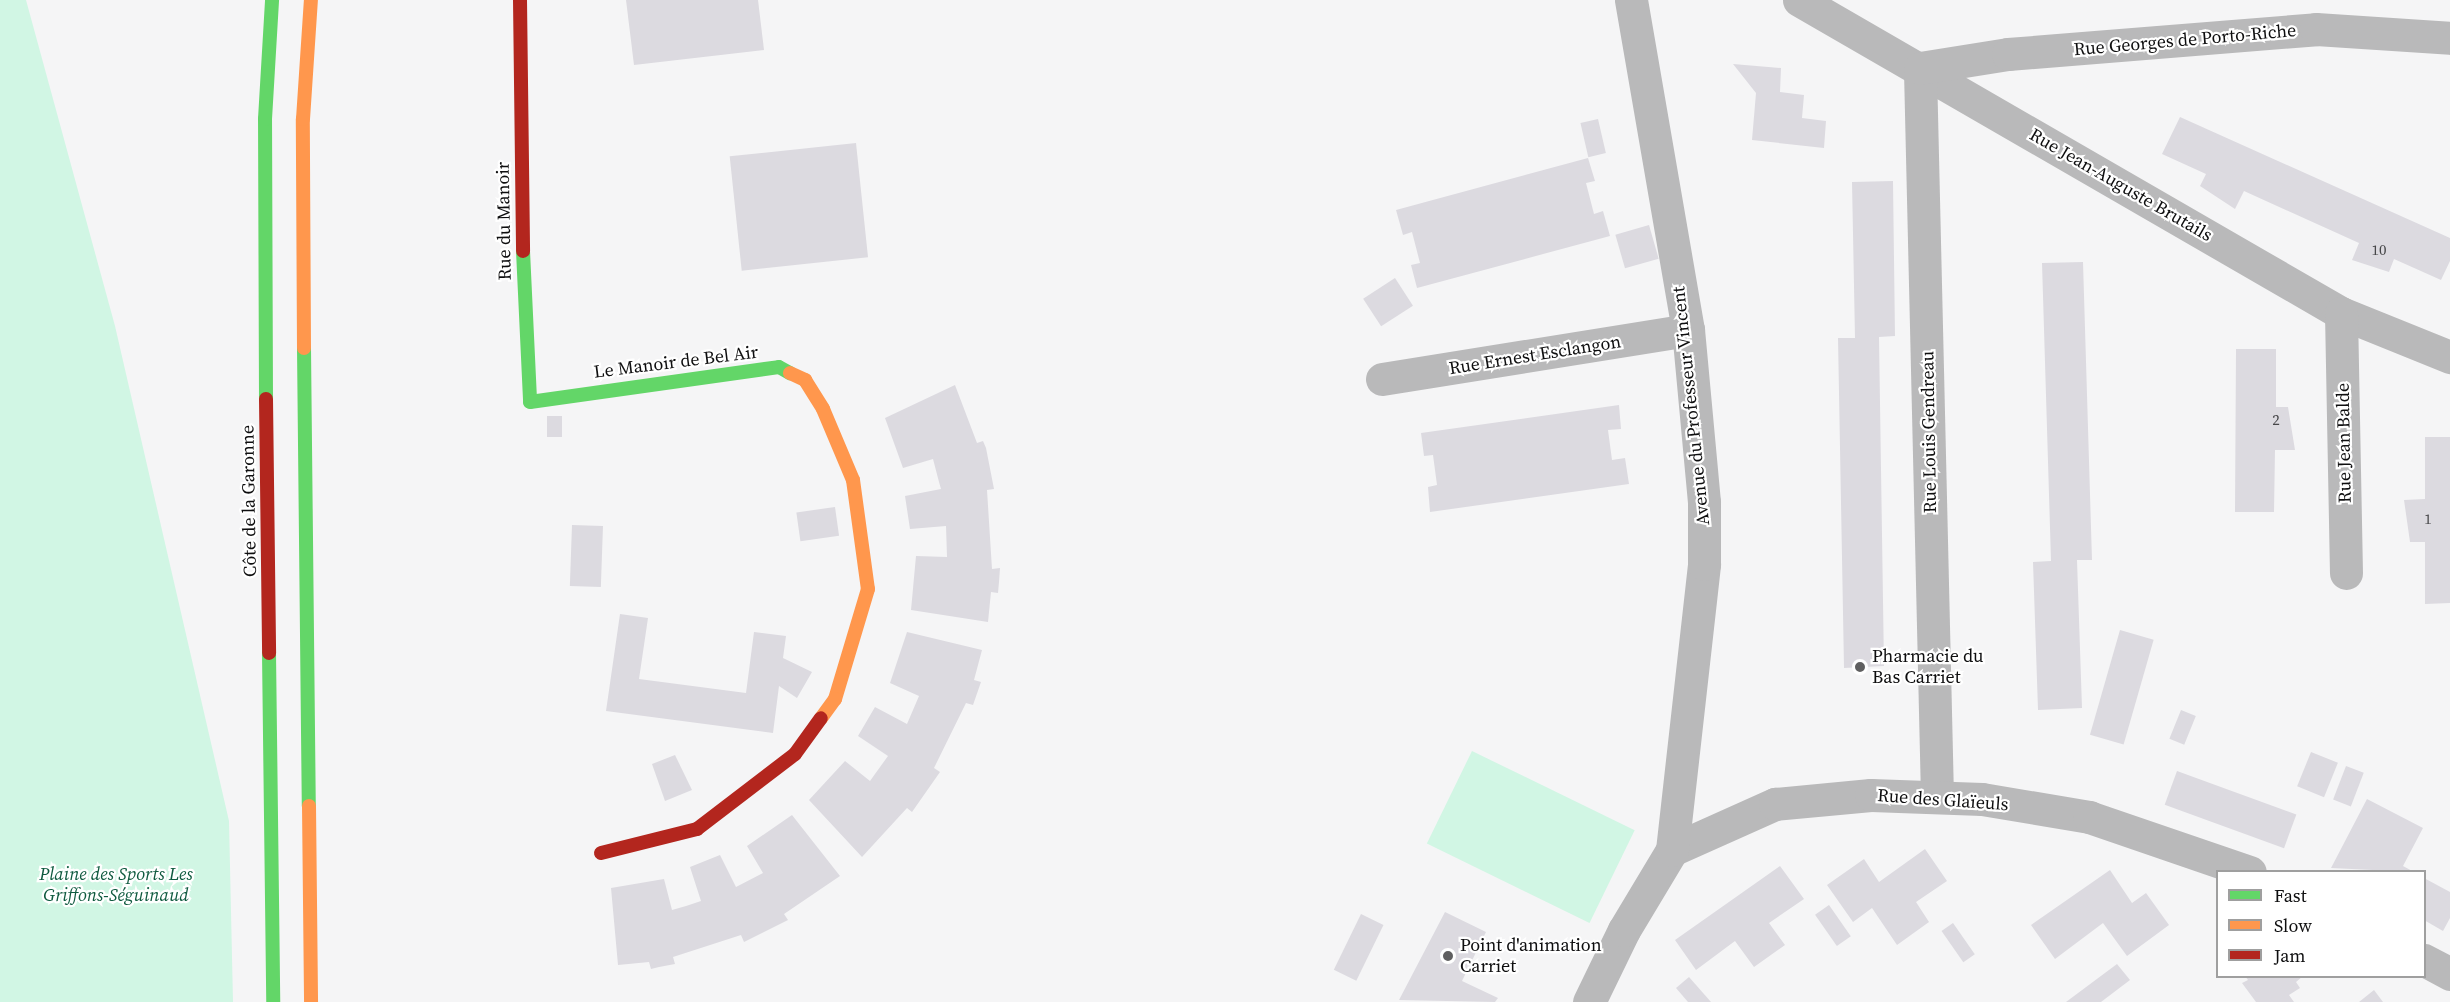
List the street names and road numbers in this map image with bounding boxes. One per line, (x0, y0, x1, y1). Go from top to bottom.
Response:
street label: Rue Georges de Porto-Riche (2073, 20, 2297, 60)
street label: Rue Jean-Auguste Brutails (2026, 124, 2216, 246)
street label: Rue du Manoir (492, 162, 516, 280)
street label: Avenue du Professeur Vincent (1668, 285, 1714, 527)
street label: Rue Ernest Esclangon (1447, 331, 1623, 379)
street label: Le Manoir de Bel Air (593, 341, 759, 383)
street label: Rue Louis Gendreau (1917, 351, 1941, 513)
street label: Rue Jean Balde (2332, 383, 2356, 503)
street label: Côte de la Garonne (237, 425, 261, 577)
street label: Rue des Glaïeuls (1877, 785, 2009, 815)

